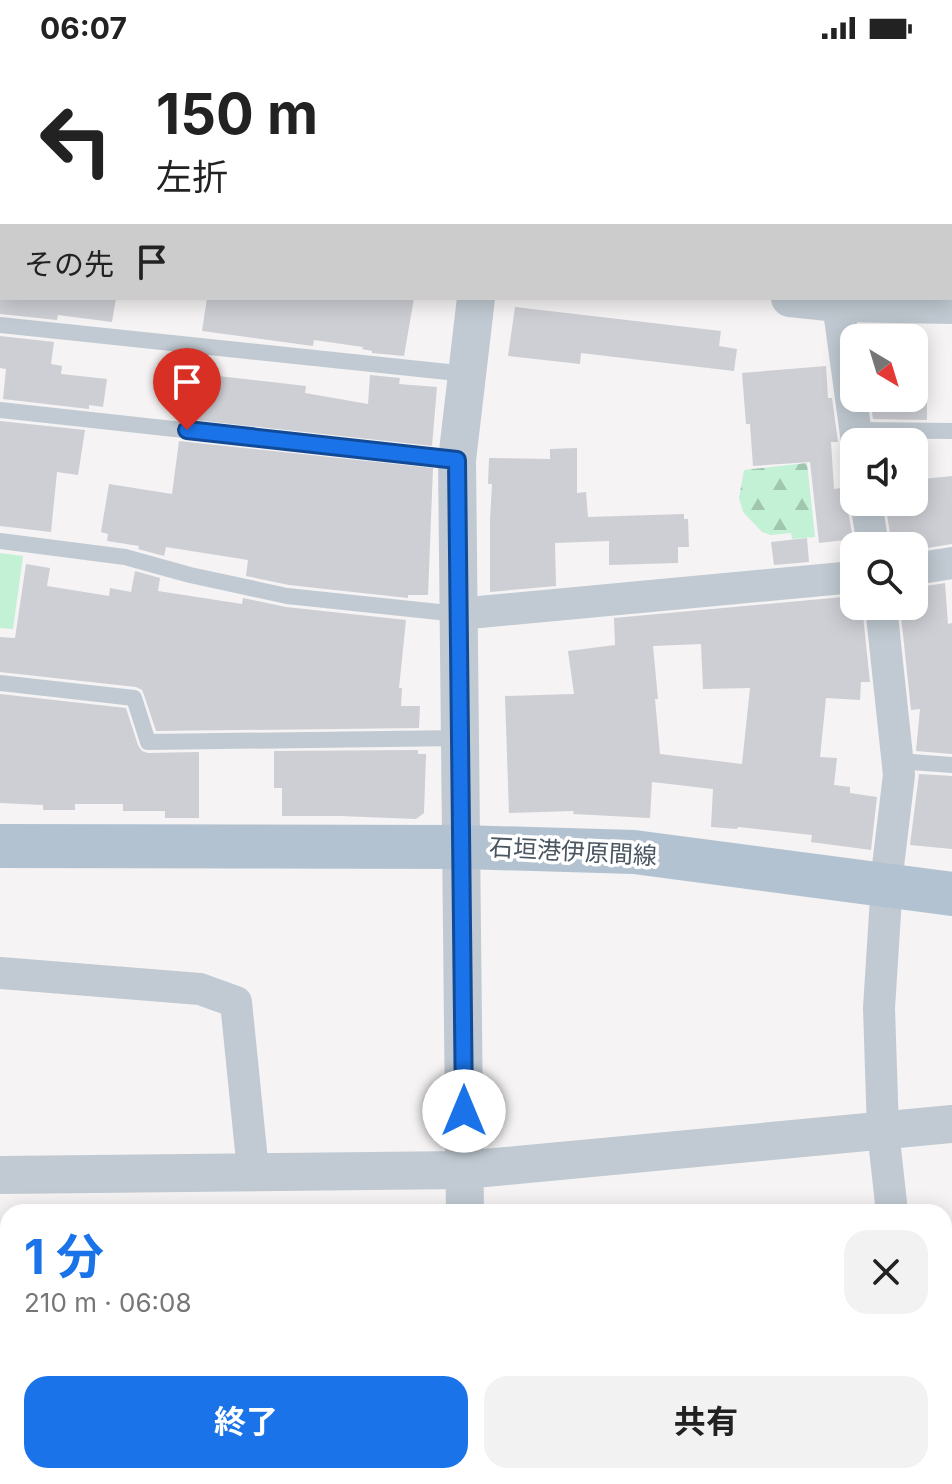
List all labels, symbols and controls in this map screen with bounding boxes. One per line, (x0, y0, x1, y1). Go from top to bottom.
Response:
text: 06:07 (40, 10, 127, 46)
text: 150 m (156, 80, 318, 148)
icon: left (24, 88, 128, 192)
text: 左折 (156, 155, 228, 199)
icon: arrive (130, 240, 174, 284)
text: その先 (24, 246, 114, 282)
north arrow (840, 324, 928, 412)
map controls (840, 324, 928, 620)
pin (153, 348, 221, 430)
icon: arrive (165, 360, 209, 404)
button: sound (840, 428, 928, 516)
button: search (840, 532, 928, 620)
street label: 石垣港伊原間線 (488, 833, 658, 870)
position arrow (422, 1069, 506, 1153)
text: 1 分 (24, 1227, 104, 1286)
button: close (844, 1230, 928, 1314)
text: 210 m · 06:08 (24, 1287, 192, 1318)
button: 終了 (24, 1376, 468, 1468)
button: 共有 (484, 1376, 928, 1468)

